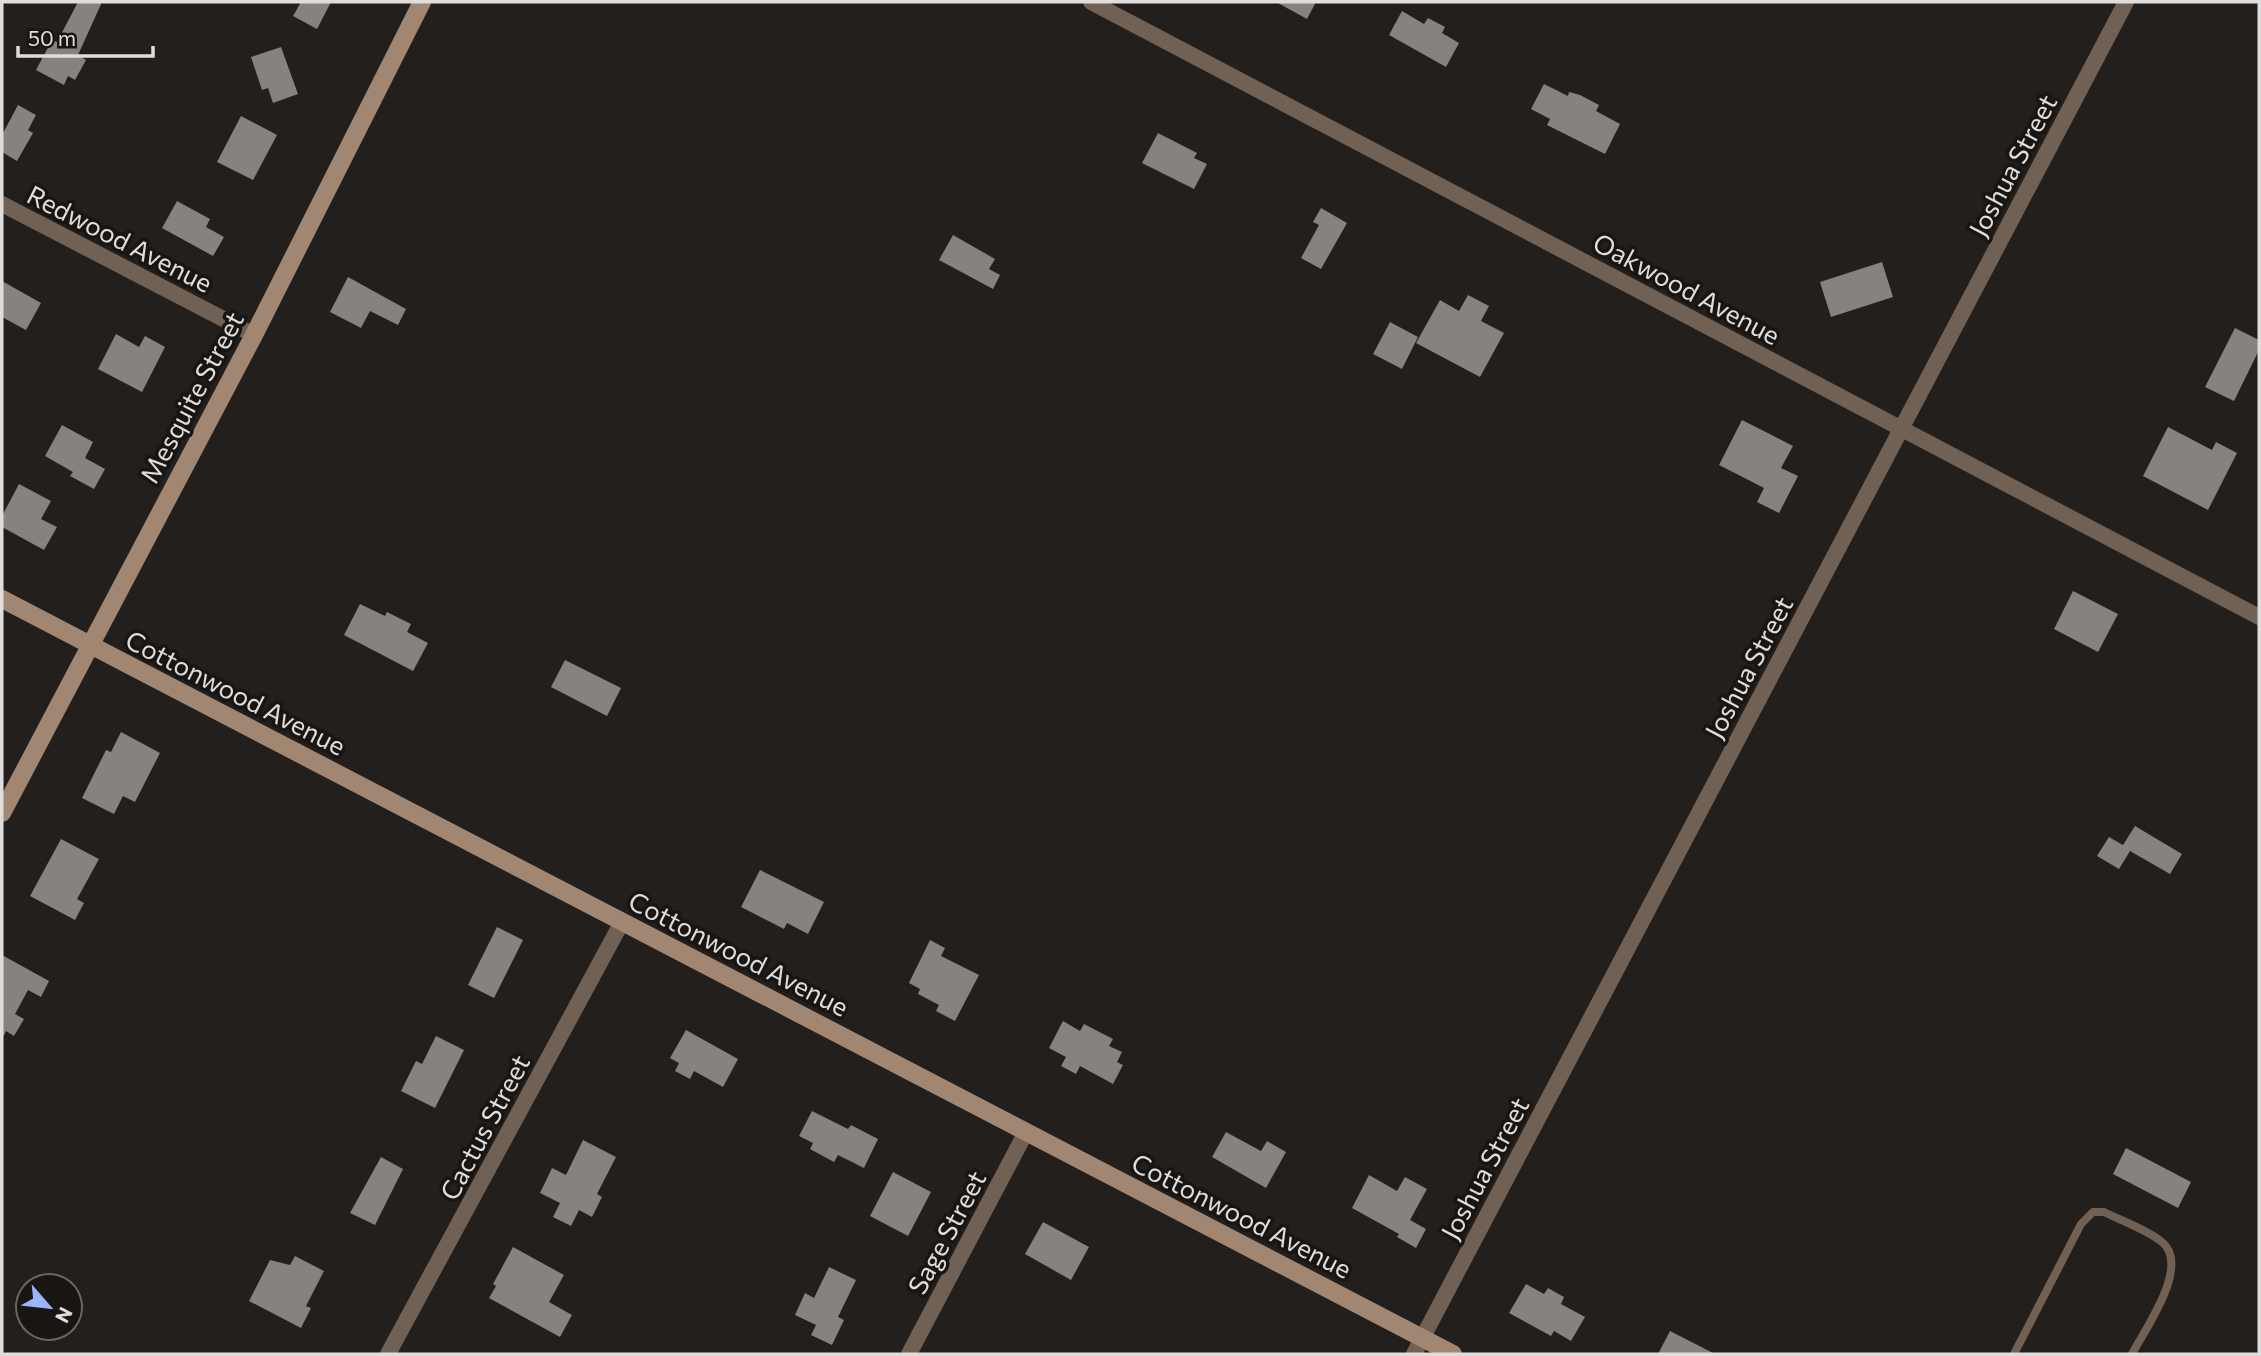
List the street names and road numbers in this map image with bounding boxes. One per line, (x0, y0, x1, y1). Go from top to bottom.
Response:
street label: Joshua Street (1962, 89, 2062, 241)
street label: Redwood Avenue (22, 178, 218, 298)
street label: Oakwood Avenue (1588, 226, 1786, 350)
street label: Mesquite Street (133, 306, 249, 488)
street label: Joshua Street (1698, 591, 1798, 743)
street label: Cottonwood Avenue (121, 623, 351, 761)
street label: Cottonwood Avenue (624, 884, 854, 1022)
street label: Cactus Street (433, 1049, 535, 1205)
street label: Joshua Street (1434, 1092, 1534, 1244)
street label: Cottonwood Avenue (1127, 1146, 1357, 1284)
street label: Sage Street (901, 1165, 991, 1299)

